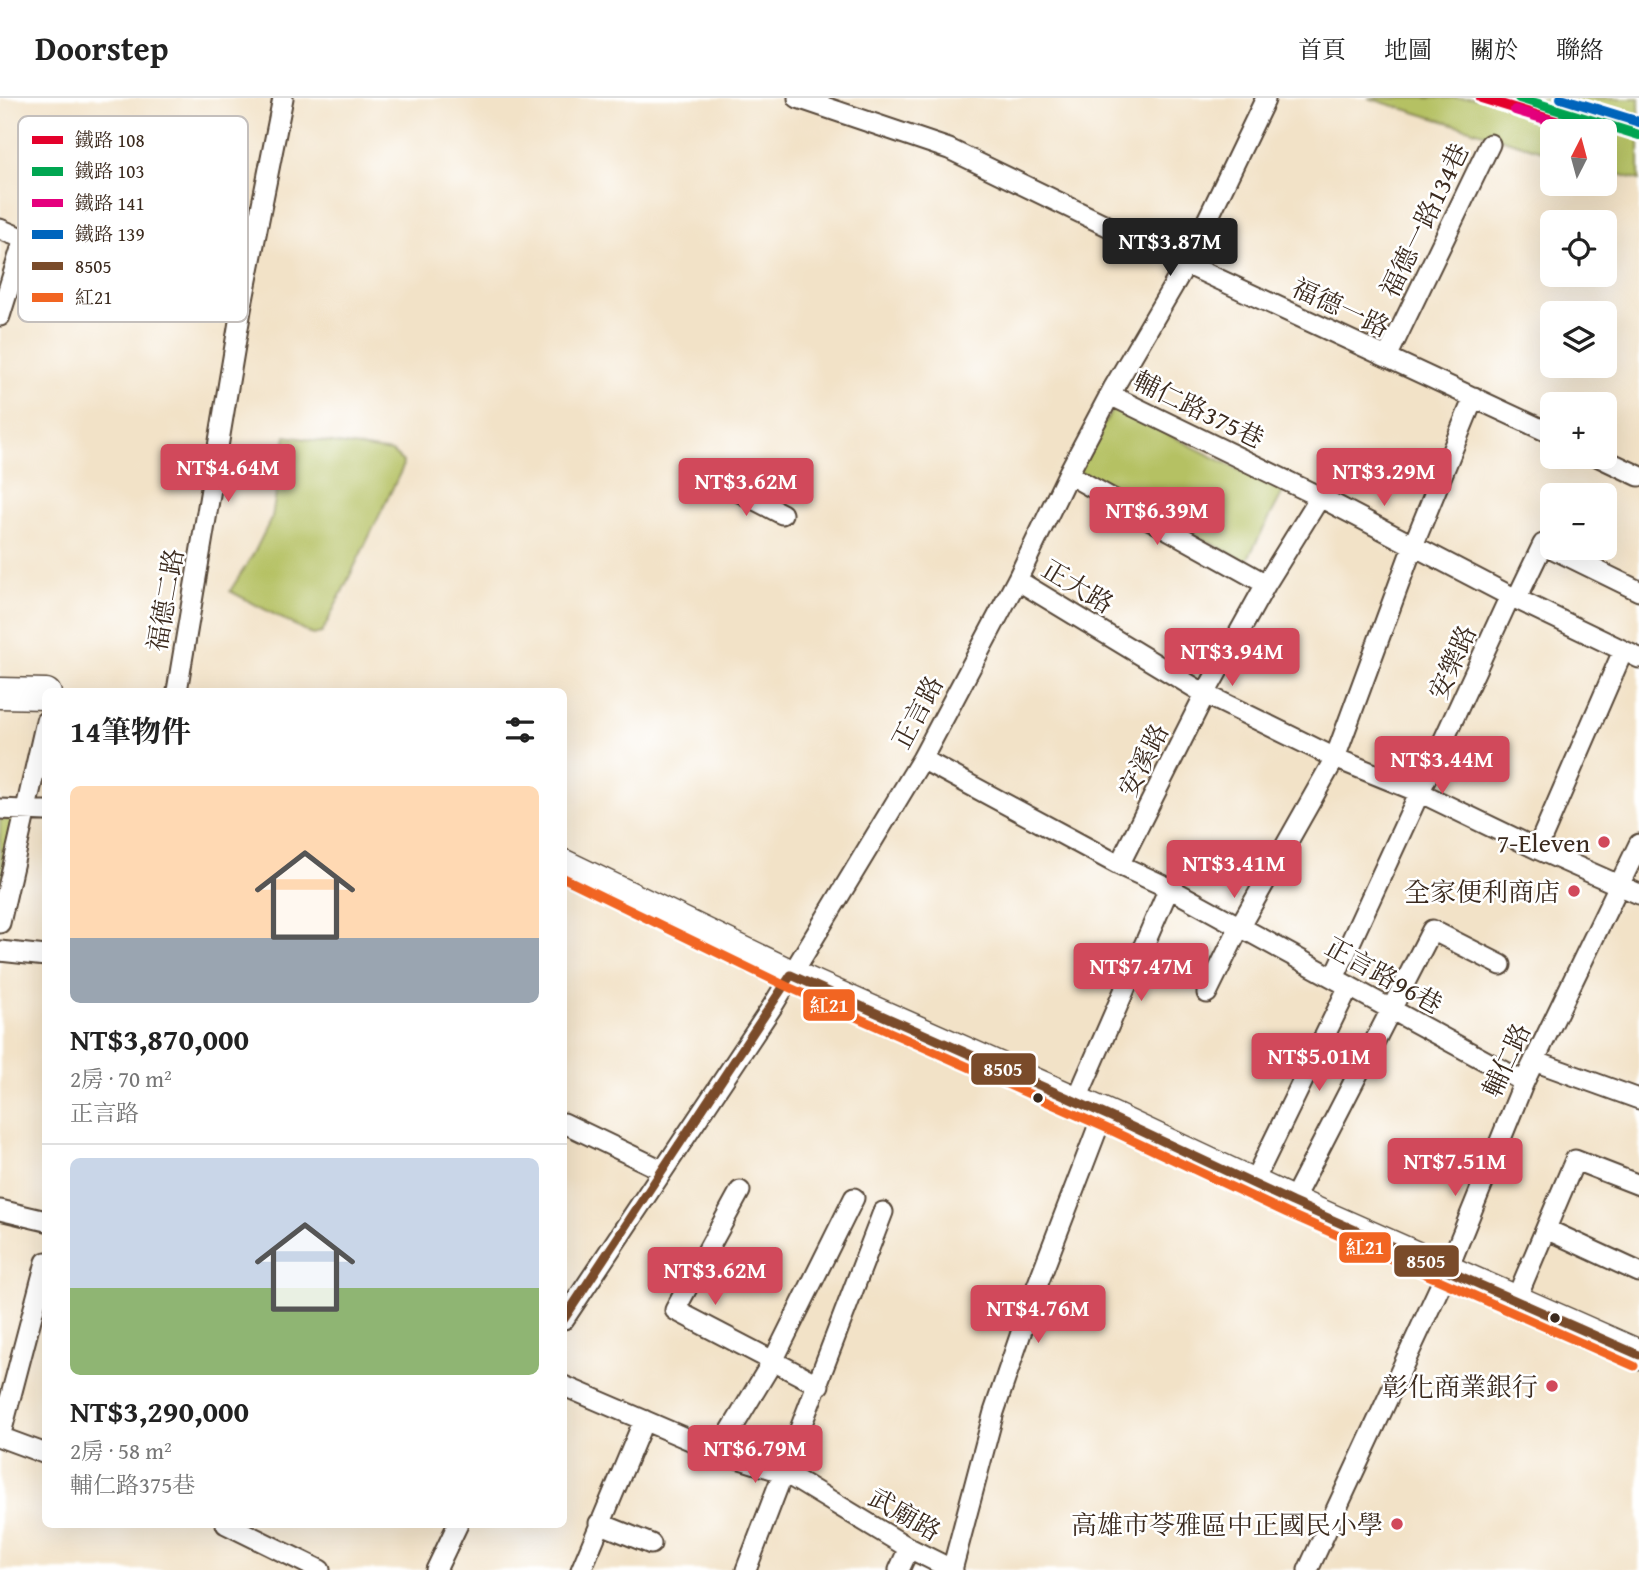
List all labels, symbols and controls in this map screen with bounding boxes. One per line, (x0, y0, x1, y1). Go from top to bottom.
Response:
text: Doorstep (35, 24, 168, 72)
text: 首頁 (1298, 32, 1346, 67)
text: 地圖 (1384, 32, 1432, 67)
text: 關於 (1470, 32, 1518, 67)
text: 聯絡 (1556, 32, 1604, 67)
legend (18, 116, 248, 322)
north arrow (1540, 119, 1617, 196)
map controls (1540, 119, 1617, 560)
text: 鐵路 108 (75, 126, 145, 154)
street label: 福德一路134巷 (1370, 136, 1478, 304)
text: 鐵路 103 (75, 157, 145, 185)
text: 鐵路 141 (75, 189, 145, 217)
button: locate (1540, 210, 1617, 287)
pin: NT$3.87M (1098, 218, 1242, 278)
text: 鐵路 139 (75, 220, 145, 248)
text: NT$3.87M (1119, 224, 1221, 257)
text: 8505 (75, 252, 112, 280)
street label: 福德一路 (1286, 267, 1396, 347)
text: 紅21 (75, 283, 112, 311)
button: layers (1540, 301, 1617, 378)
street label: 輔仁路375巷 (1127, 360, 1271, 458)
button: + (1540, 392, 1617, 469)
pin: NT$4.64M (156, 444, 300, 504)
pin: NT$3.29M (1312, 448, 1456, 508)
text: NT$4.64M (177, 450, 279, 483)
text: NT$3.29M (1333, 454, 1435, 487)
pin: NT$3.62M (674, 458, 818, 518)
text: NT$3.62M (695, 464, 797, 497)
button: − (1540, 483, 1617, 560)
pin: NT$6.39M (1085, 488, 1229, 547)
text: NT$6.39M (1106, 493, 1208, 526)
street label: 福德二路 (137, 545, 193, 655)
street label: 正大路 (1035, 549, 1121, 623)
street label: 安樂路 (1418, 618, 1486, 706)
pin: NT$3.94M (1160, 628, 1304, 688)
text: NT$3.94M (1181, 634, 1283, 667)
street label: 正言路 (881, 668, 953, 756)
text: 14筆物件 (70, 709, 191, 753)
icon: filters (501, 711, 539, 749)
street label: 安溪路 (1108, 716, 1178, 804)
pin: NT$3.44M (1370, 736, 1514, 796)
text: NT$3.44M (1391, 742, 1493, 775)
place label: 7-Eleven (1497, 823, 1590, 862)
icon: home (242, 832, 368, 958)
marker: 7-Eleven (1596, 834, 1612, 850)
pin: NT$3.41M (1162, 840, 1306, 900)
text: NT$3.41M (1183, 846, 1285, 879)
place label: 全家便利商店 (1404, 872, 1560, 911)
marker: 全家便利商店 (1566, 883, 1582, 899)
street label: 正言路96巷 (1318, 927, 1450, 1023)
pin: NT$7.47M (1069, 944, 1213, 1003)
text: NT$7.47M (1090, 949, 1192, 982)
line badge: 紅21 (802, 988, 856, 1022)
text: 紅21 (810, 991, 848, 1019)
street label: 輔仁路 (1472, 1016, 1540, 1104)
text: NT$3,870,000 (70, 1017, 249, 1061)
pin: NT$5.01M (1247, 1034, 1391, 1093)
text: NT$5.01M (1268, 1039, 1370, 1072)
line badge: 8505 (970, 1052, 1037, 1086)
text: 8505 (983, 1055, 1023, 1083)
text: 2房 · 70 m² (70, 1062, 172, 1095)
unlabelled marker (1031, 1091, 1045, 1105)
text: 正言路 (70, 1096, 139, 1129)
pin: NT$7.51M (1383, 1138, 1527, 1198)
text: NT$7.51M (1404, 1144, 1506, 1177)
icon: home (242, 1204, 368, 1330)
line badge: 紅21 (1338, 1231, 1392, 1264)
text: 紅21 (1346, 1233, 1384, 1261)
line badge: 8505 (1393, 1244, 1460, 1278)
text: 8505 (1406, 1247, 1446, 1275)
pin: NT$3.62M (643, 1248, 787, 1307)
text: NT$3.62M (664, 1253, 766, 1286)
pin: NT$4.76M (966, 1286, 1110, 1345)
text: NT$4.76M (987, 1291, 1089, 1324)
unlabelled marker (1548, 1311, 1562, 1325)
place label: 彰化商業銀行 (1382, 1367, 1538, 1406)
marker: 彰化商業銀行 (1544, 1378, 1560, 1394)
text: NT$3,290,000 (70, 1389, 249, 1433)
pin: NT$6.79M (683, 1426, 827, 1485)
text: NT$6.79M (704, 1431, 806, 1464)
text: 2房 · 58 m² (70, 1434, 172, 1467)
text: 輔仁路375巷 (70, 1468, 195, 1501)
street label: 武廟路 (861, 1478, 949, 1550)
place label: 高雄市苓雅區中正國民小學 (1071, 1505, 1383, 1544)
marker: 高雄市苓雅區中正國民小學 (1389, 1516, 1405, 1532)

